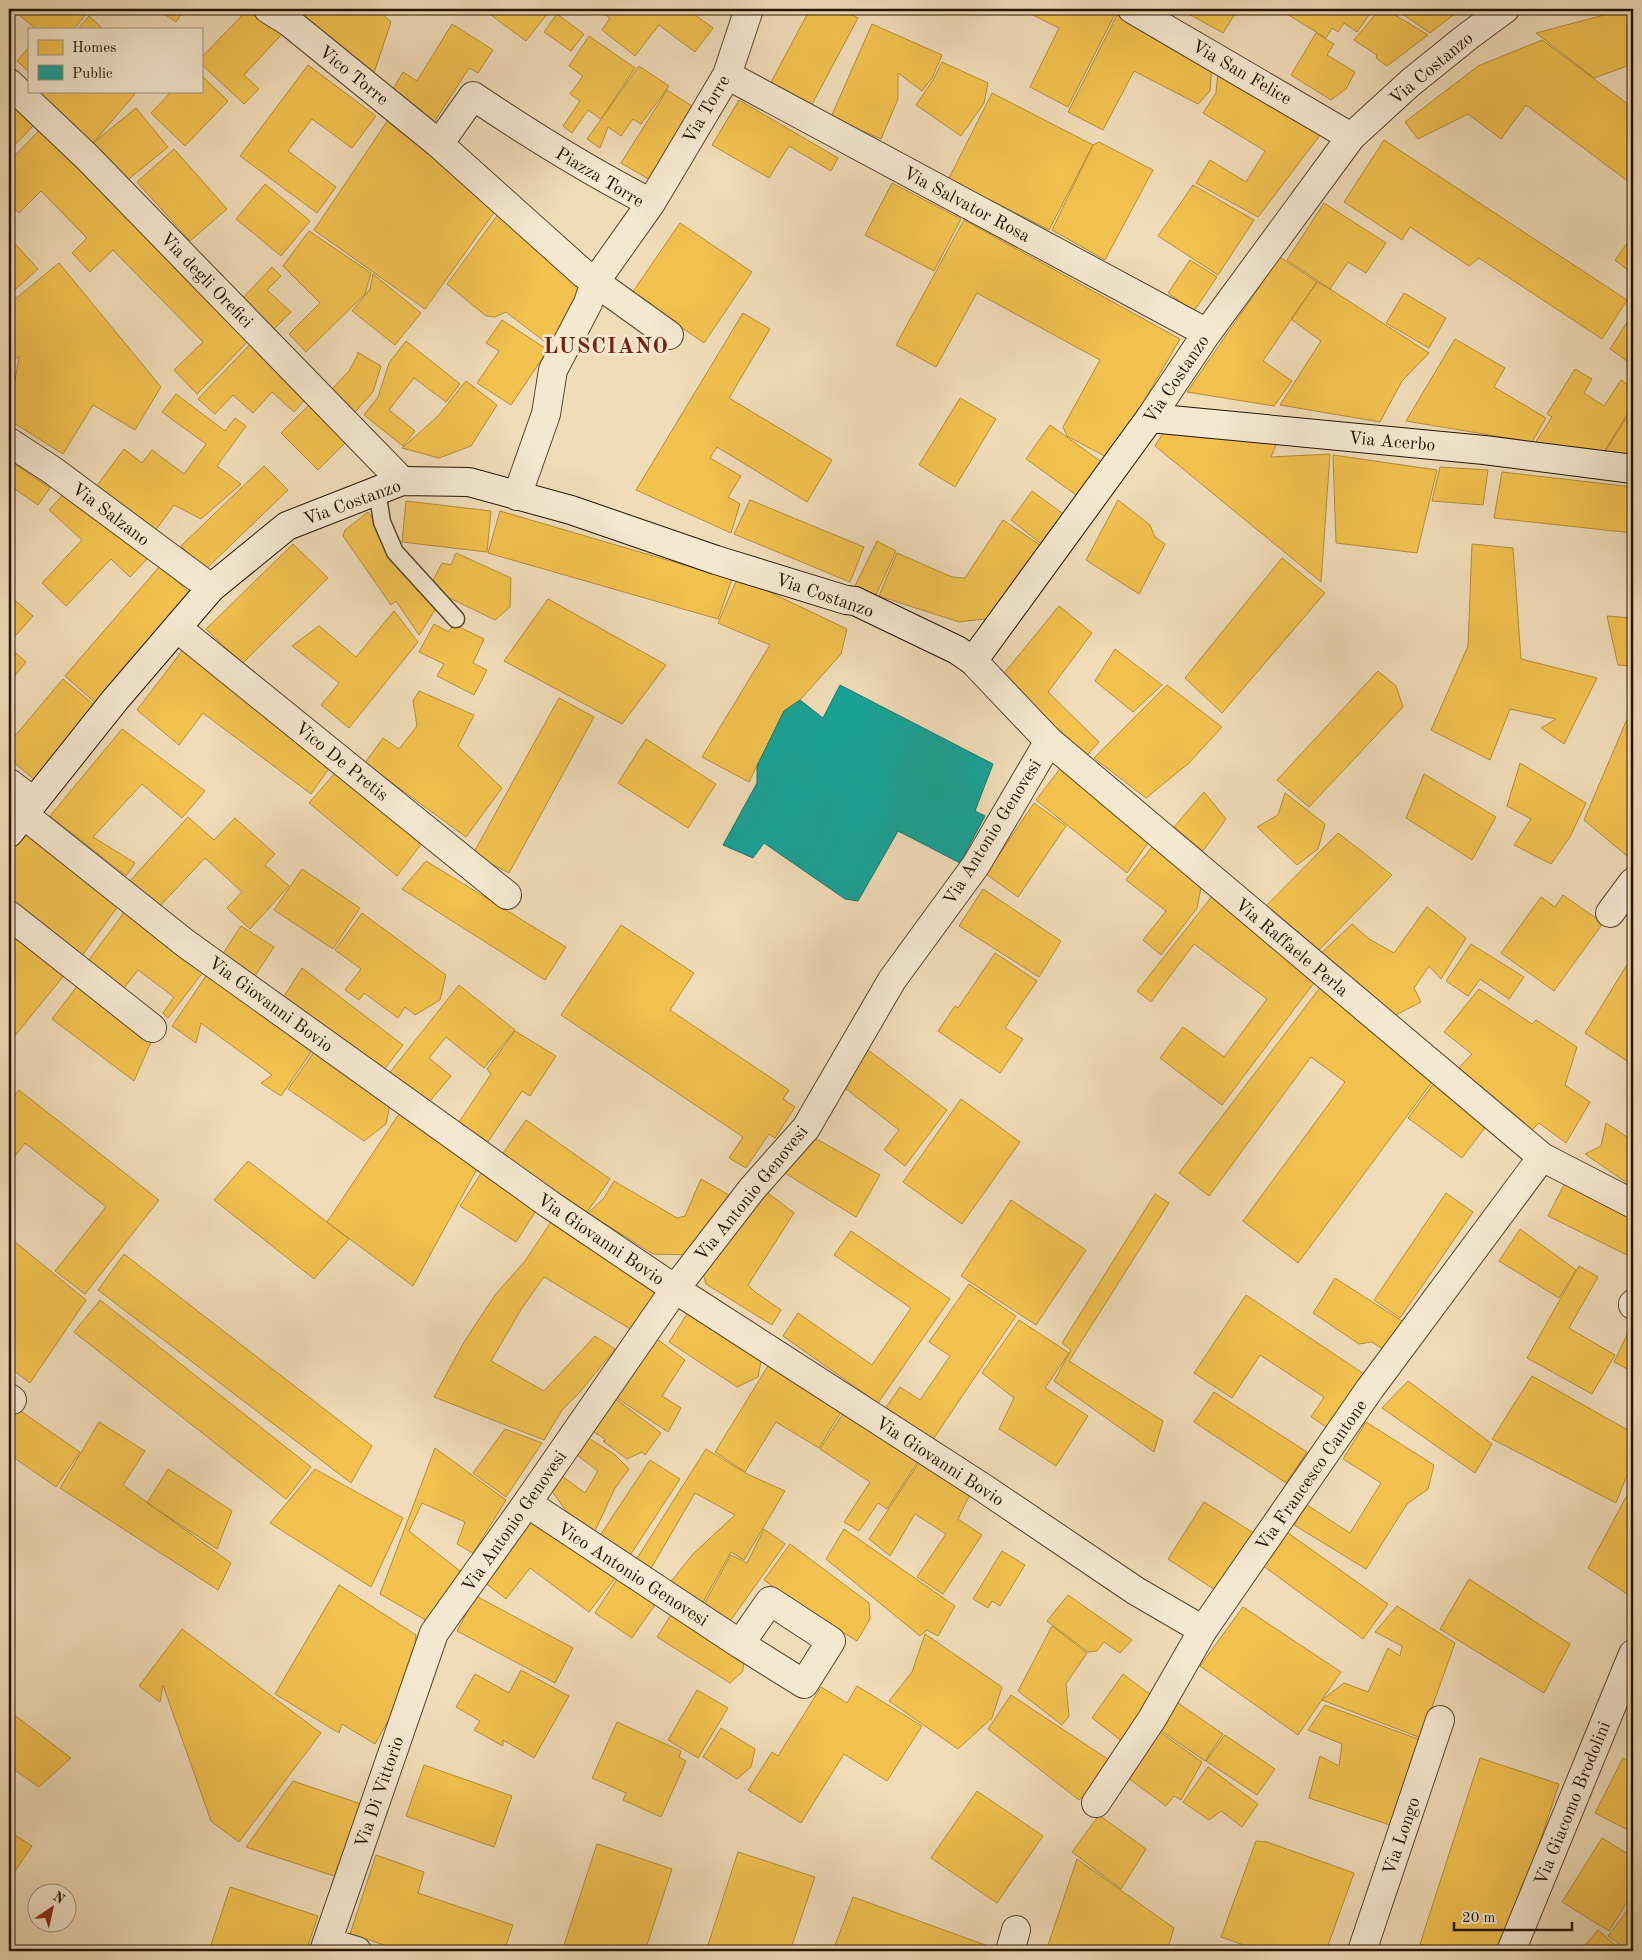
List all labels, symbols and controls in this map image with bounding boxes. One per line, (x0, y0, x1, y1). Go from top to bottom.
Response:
legend (28, 28, 202, 92)
street label: Via Costanzo (1387, 29, 1477, 109)
street label: Via San Felice (1189, 37, 1294, 109)
text: Homes (72, 41, 117, 56)
street label: Vico Torre (315, 43, 391, 109)
text: Public (72, 67, 113, 82)
street label: Via Torre (680, 72, 734, 147)
street label: Piazza Torre (552, 145, 647, 211)
street label: Via Salvator Rosa (900, 164, 1033, 246)
street label: Via degli Orefici (157, 230, 256, 332)
street label: Via Costanzo (1141, 332, 1213, 427)
district label: LUSCIANO (543, 336, 669, 358)
street label: Via Acerbo (1348, 429, 1436, 455)
street label: Via Costanzo (301, 477, 404, 529)
street label: Via Salzano (68, 480, 153, 550)
street label: Via Costanzo (773, 571, 876, 621)
street label: Vico De Pretis (291, 719, 391, 805)
street label: Via Antonio Genovesi (941, 756, 1045, 908)
street label: Via Raffaele Perla (1231, 895, 1351, 1000)
street label: Via Giovanni Bovio (205, 954, 336, 1056)
street label: Via Antonio Genovesi (692, 1123, 812, 1265)
street label: Via Giovanni Bovio (534, 1191, 667, 1289)
street label: Via Francesco Cantone (1253, 1397, 1371, 1554)
street label: Via Giovanni Bovio (872, 1414, 1007, 1510)
street label: Via Antonio Genovesi (459, 1448, 570, 1596)
street label: Vico Antonio Genovesi (554, 1519, 711, 1630)
street label: Via Giacomo Brodolini (1532, 1719, 1614, 1888)
street label: Via Di Vittorio (352, 1734, 407, 1850)
street label: Via Longo (1380, 1795, 1424, 1878)
north arrow (28, 1882, 78, 1932)
text: N (50, 1889, 67, 1907)
scale bar (1454, 1900, 1572, 1932)
text: 20 m (1462, 1911, 1496, 1926)

